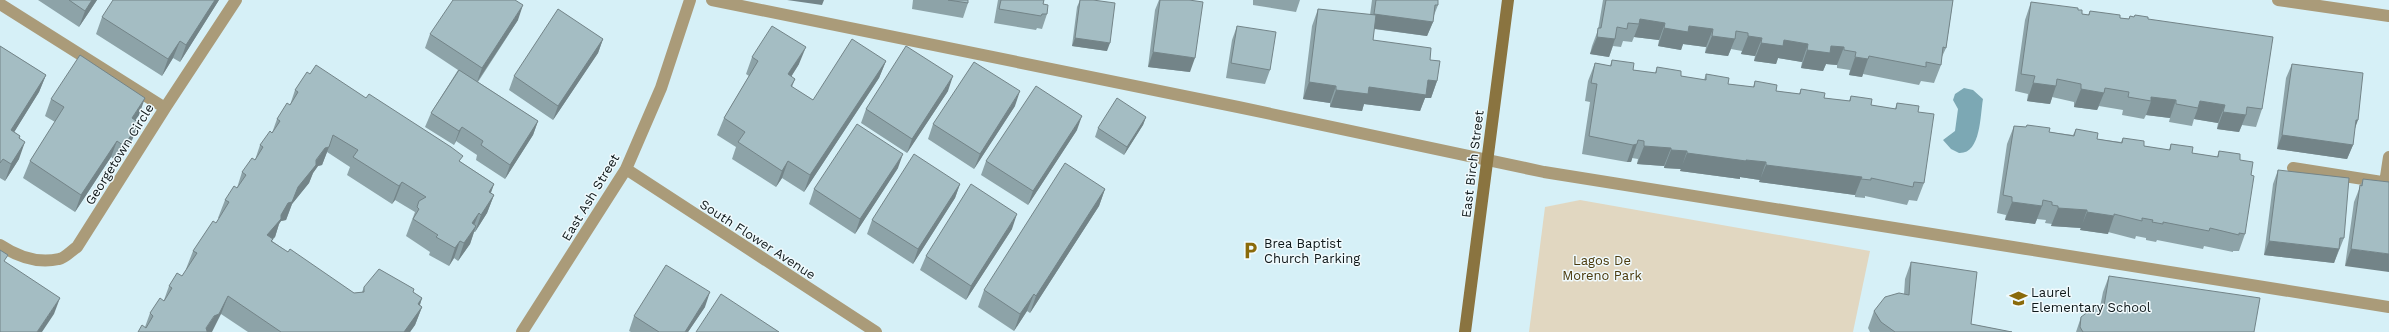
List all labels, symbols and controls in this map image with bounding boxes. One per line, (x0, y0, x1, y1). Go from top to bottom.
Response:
street label: Georgetown Circle (82, 101, 157, 208)
street label: East Birch Street (1458, 109, 1487, 219)
street label: East Ash Street (559, 151, 623, 243)
street label: South Flower Avenue (697, 196, 818, 282)
place label: Brea Baptist Church Parking (1264, 236, 1360, 266)
parking icon: Brea Baptist Church Parking (1241, 240, 1261, 260)
park label: Lagos De Moreno Park (1562, 253, 1642, 283)
place label: Laurel Elementary School (2031, 285, 2151, 315)
school or university icon: Laurel Elementary School (2008, 289, 2028, 309)

